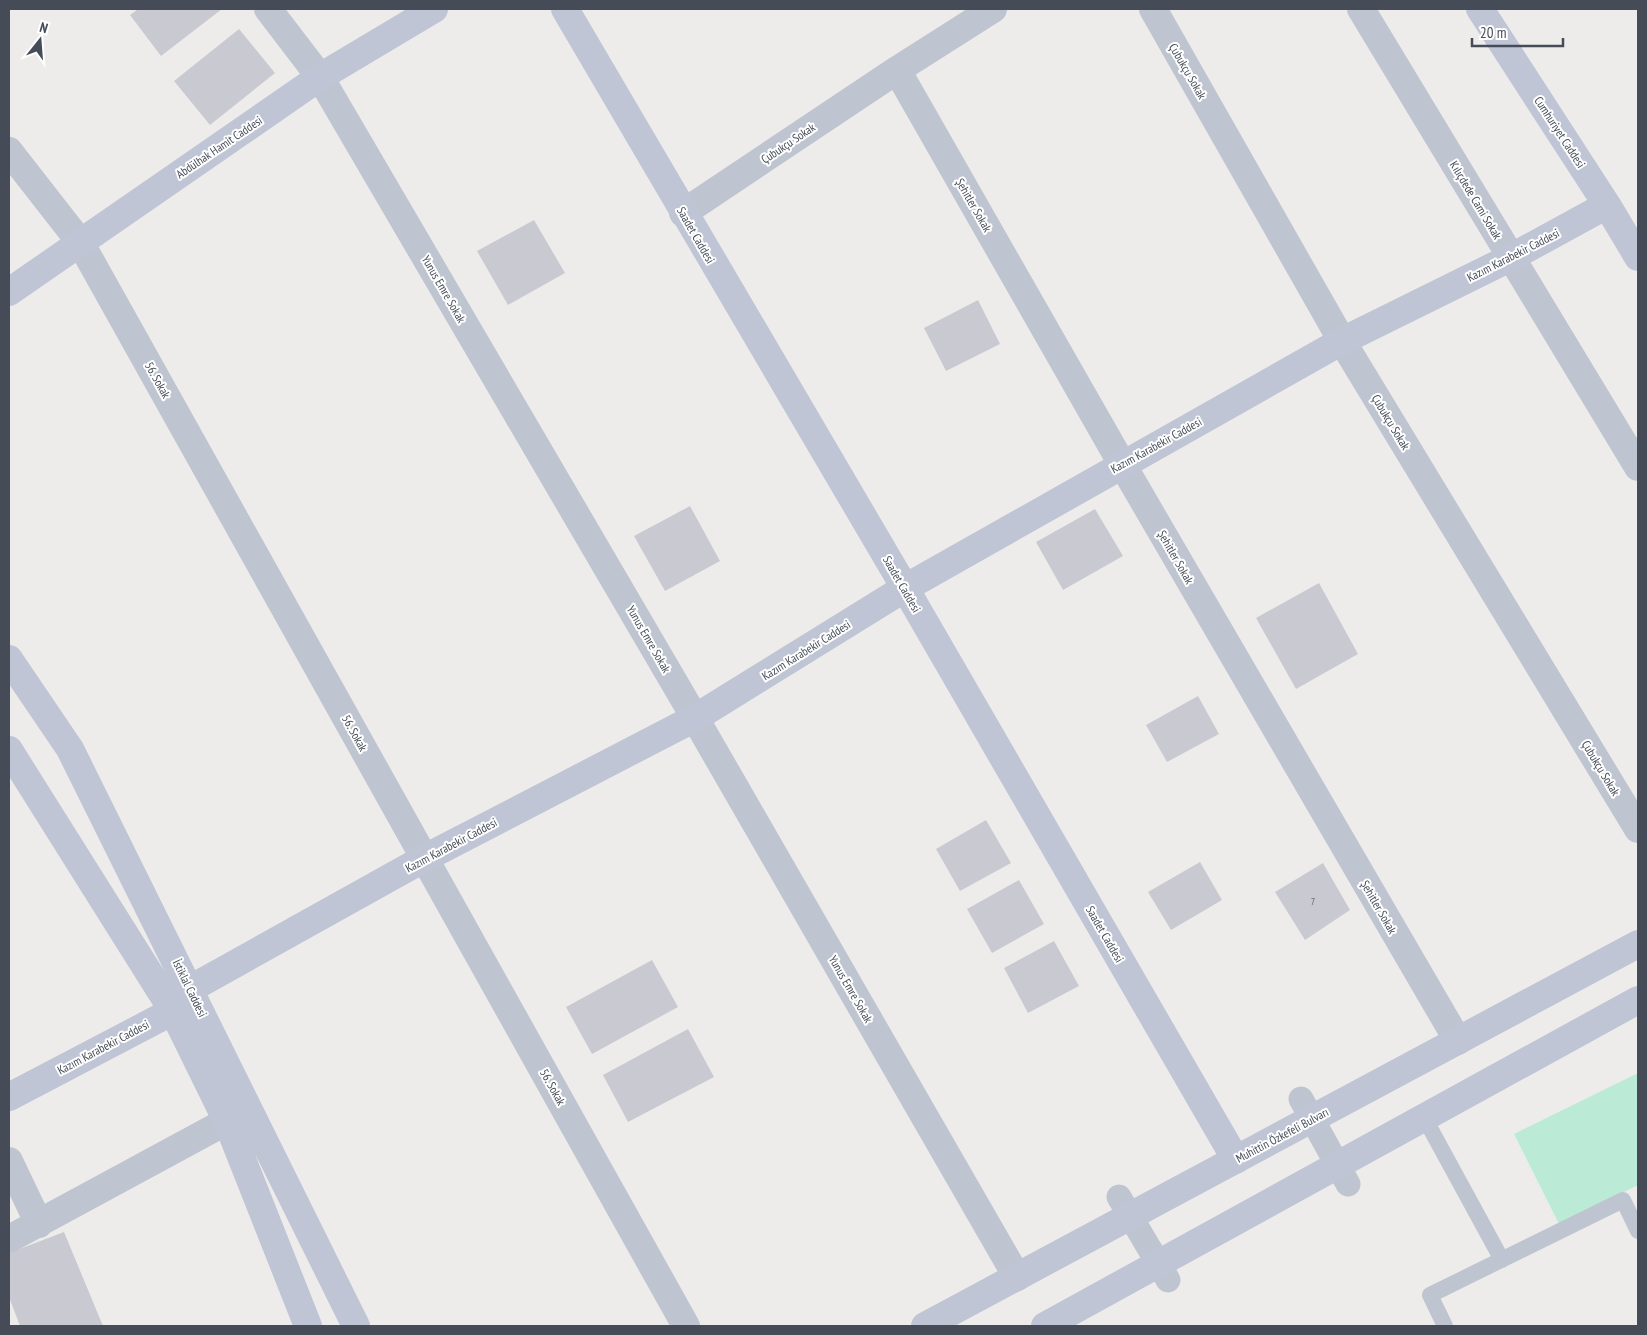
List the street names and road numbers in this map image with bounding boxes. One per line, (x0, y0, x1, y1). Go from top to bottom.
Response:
street label: Çubukçu Sokak (1166, 40, 1210, 102)
street label: Cumhuriyet Caddesi (1531, 93, 1589, 171)
street label: Abdülhak Hamit Caddesi (173, 113, 265, 181)
street label: Çubukçu Sokak (758, 119, 818, 167)
street label: Kılıçdede Cami Sokak (1447, 158, 1505, 242)
street label: Şehitler Sokak (953, 176, 995, 235)
street label: Saadet Caddesi (674, 204, 718, 266)
street label: Kazım Karabekir Caddesi (1464, 225, 1562, 285)
street label: Yunus Emre Sokak (419, 253, 469, 326)
street label: 56. Sokak (142, 359, 174, 401)
street label: Çubukçu Sokak (1369, 392, 1414, 453)
street label: Kazım Karabekir Caddesi (1108, 414, 1204, 476)
street label: Şehitler Sokak (1155, 528, 1197, 587)
street label: Saadet Caddesi (880, 553, 924, 615)
street label: Yunus Emre Sokak (624, 603, 674, 676)
street label: Kazım Karabekir Caddesi (759, 617, 853, 683)
street label: 56. Sokak (339, 712, 371, 754)
street label: Çubukçu Sokak (1579, 738, 1624, 799)
street label: Kazım Karabekir Caddesi (403, 815, 499, 875)
street label: Şehitler Sokak (1358, 878, 1400, 937)
street label: Saadet Caddesi (1083, 903, 1127, 965)
street label: Yunus Emre Sokak (826, 953, 876, 1026)
street label: İstiklal Caddesi (170, 957, 210, 1019)
street label: Kazım Karabekir Caddesi (55, 1017, 151, 1077)
street label: 56. Sokak (537, 1066, 569, 1108)
street label: Muhittin Özkefeli Bulvarı (1233, 1104, 1331, 1166)

